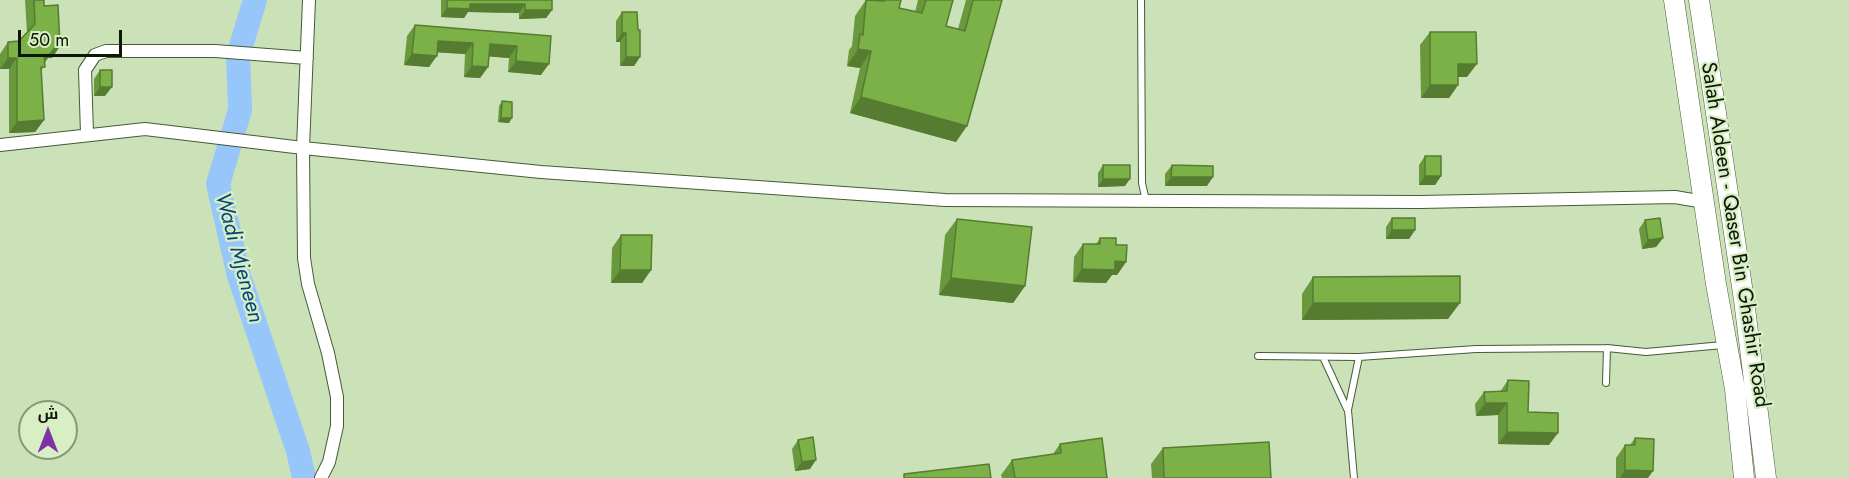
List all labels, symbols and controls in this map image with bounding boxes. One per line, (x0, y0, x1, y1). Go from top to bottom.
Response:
scale bar (21, 18, 124, 56)
text: 50 m (29, 27, 69, 53)
street label: Salah Aldeen - Qaser Bin Ghashir Road (1694, 61, 1774, 409)
water label: Wadi Mjeneen (208, 190, 268, 326)
north arrow (18, 400, 78, 460)
text: ش (38, 402, 58, 425)

